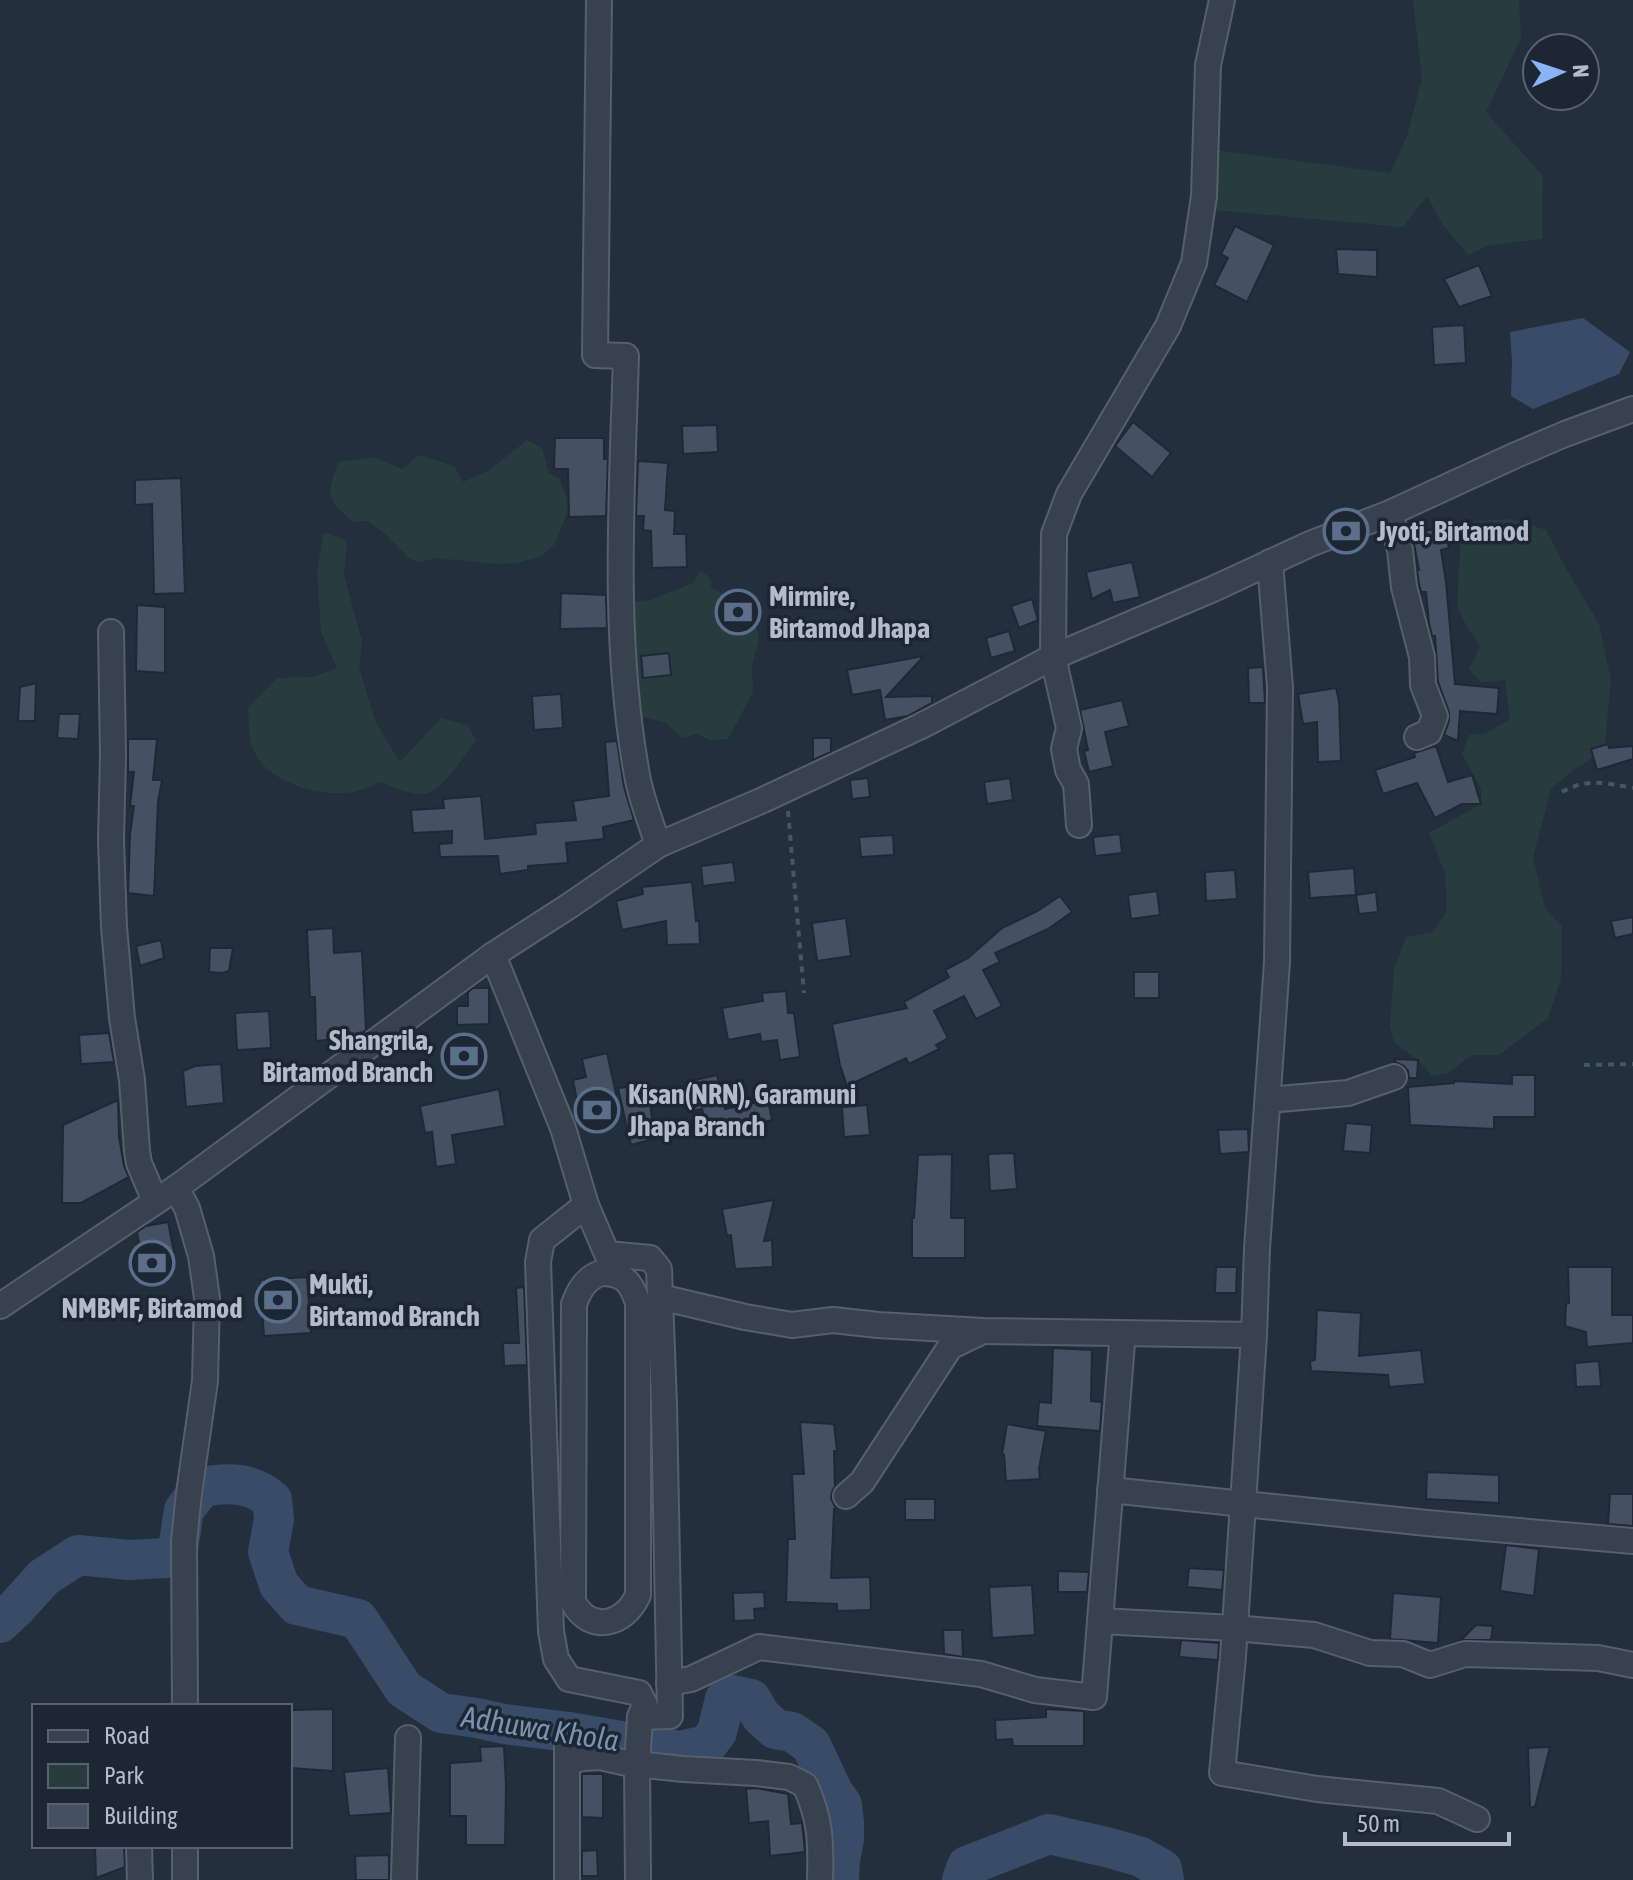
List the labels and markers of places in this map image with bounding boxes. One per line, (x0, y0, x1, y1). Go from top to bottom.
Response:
bank icon: Jyoti, Birtamod (1322, 507, 1370, 555)
place label: Jyoti, Birtamod (1376, 515, 1529, 547)
place label: Mirmire, Birtamod Jhapa (769, 580, 930, 644)
bank icon: Mirmire, Birtamod Jhapa (714, 588, 762, 636)
place label: Shangrila, Birtamod Branch (262, 1024, 433, 1088)
bank icon: Shangrila, Birtamod Branch (440, 1032, 488, 1080)
place label: Kisan(NRN), Garamuni Jhapa Branch (627, 1078, 856, 1142)
bank icon: Kisan(NRN), Garamuni Jhapa Branch (573, 1086, 621, 1134)
bank icon: NMBMF, Birtamod (128, 1239, 176, 1287)
place label: Mukti, Birtamod Branch (309, 1268, 480, 1332)
bank icon: Mukti, Birtamod Branch (254, 1276, 302, 1324)
place label: NMBMF, Birtamod (61, 1292, 243, 1324)

